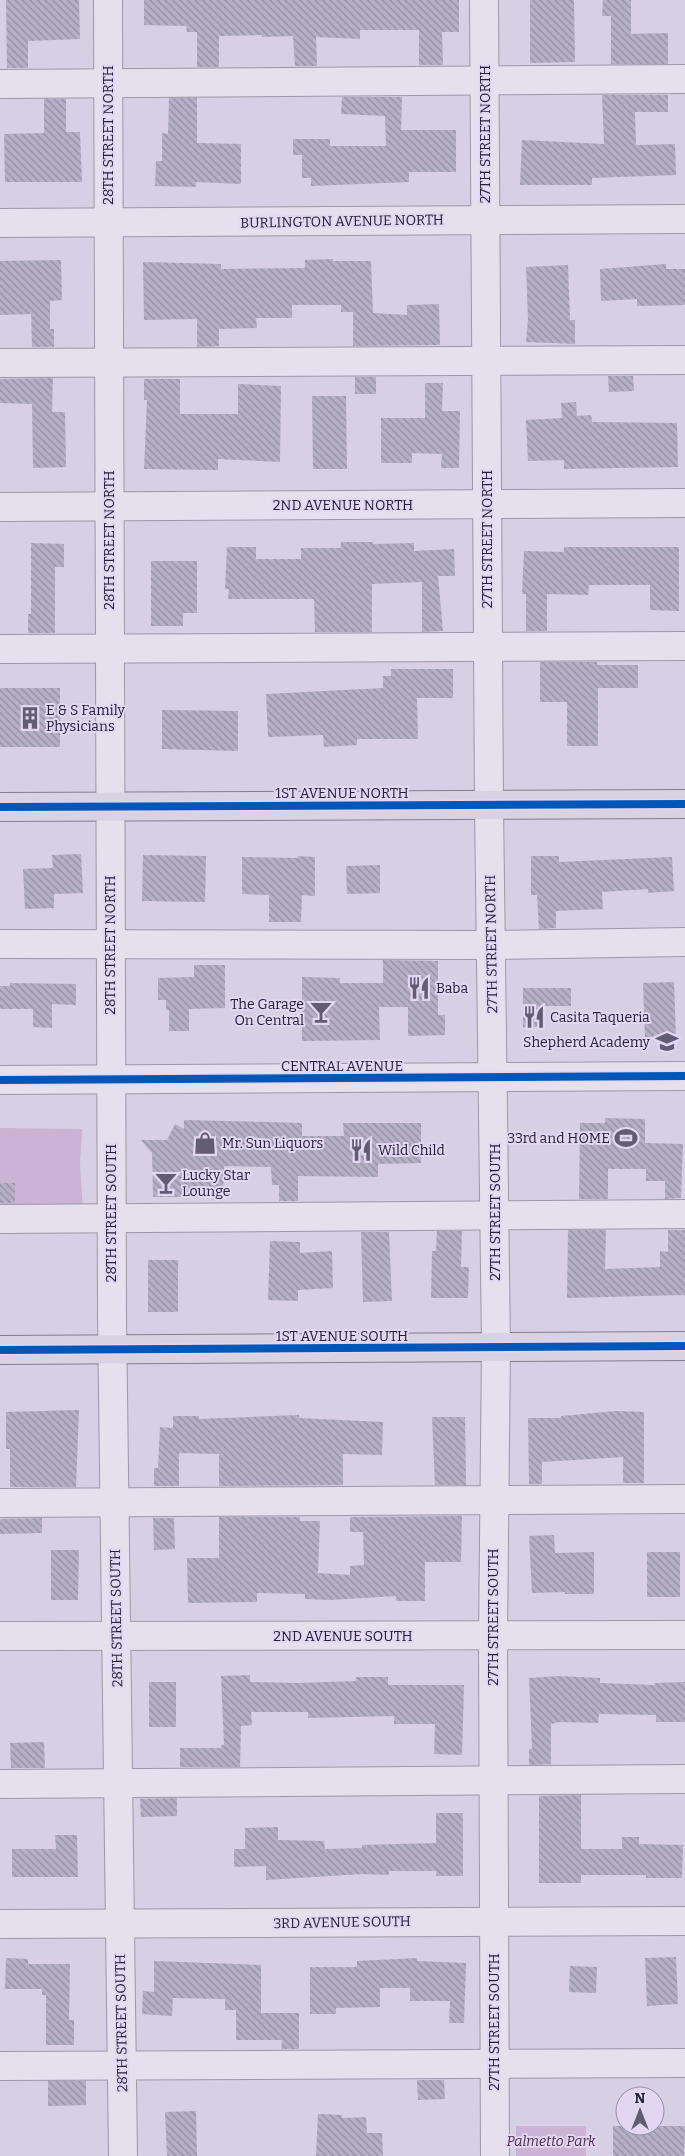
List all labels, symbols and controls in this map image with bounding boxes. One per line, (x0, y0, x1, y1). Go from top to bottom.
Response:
street label: 28TH STREET NORTH (100, 65, 117, 205)
street label: 27TH STREET NORTH (477, 65, 494, 203)
street label: BURLINGTON AVENUE NORTH (240, 211, 444, 232)
street label: 28TH STREET NORTH (101, 470, 118, 610)
street label: 27TH STREET NORTH (479, 470, 496, 608)
street label: 2ND AVENUE NORTH (273, 497, 413, 514)
place label: E & S Family Physicians (46, 702, 126, 735)
building icon: E & S Family Physicians (17, 705, 43, 731)
street label: 1ST AVENUE NORTH (275, 785, 409, 802)
street label: 28TH STREET NORTH (102, 875, 119, 1015)
street label: 27TH STREET NORTH (482, 875, 501, 1013)
restaurant icon: Baba (406, 975, 432, 1001)
place label: Baba (436, 980, 468, 997)
place label: The Garage On Central (230, 996, 304, 1029)
bar icon: The Garage On Central (308, 999, 334, 1025)
restaurant icon: Casita Taqueria (521, 1004, 547, 1030)
place label: Casita Taqueria (550, 1009, 650, 1026)
school or university icon: Shepherd Academy (654, 1029, 680, 1055)
place label: Shepherd Academy (523, 1034, 651, 1051)
street label: CENTRAL AVENUE (281, 1058, 403, 1075)
sports icon: 33rd and HOME (613, 1125, 639, 1151)
shop icon: Mr. Sun Liquors (192, 1130, 218, 1156)
place label: 33rd and HOME (507, 1130, 610, 1147)
place label: Mr. Sun Liquors (222, 1135, 323, 1152)
restaurant icon: Wild Child (348, 1137, 374, 1163)
place label: Wild Child (378, 1142, 445, 1159)
street label: 27TH STREET SOUTH (487, 1143, 504, 1281)
street label: 28TH STREET SOUTH (103, 1144, 120, 1282)
place label: Lucky Star Lounge (182, 1167, 250, 1200)
bar icon: Lucky Star Lounge (153, 1170, 179, 1196)
street label: 1ST AVENUE SOUTH (276, 1328, 408, 1345)
street label: 27TH STREET SOUTH (485, 1548, 502, 1686)
street label: 28TH STREET SOUTH (107, 1549, 126, 1687)
street label: 2ND AVENUE SOUTH (273, 1628, 413, 1645)
street label: 3RD AVENUE SOUTH (273, 1913, 411, 1932)
street label: 27TH STREET SOUTH (486, 1953, 503, 2091)
street label: 28TH STREET SOUTH (112, 1954, 131, 2092)
north arrow (615, 2086, 665, 2136)
text: N (635, 2090, 646, 2107)
park label: Palmetto Park (506, 2133, 596, 2150)

